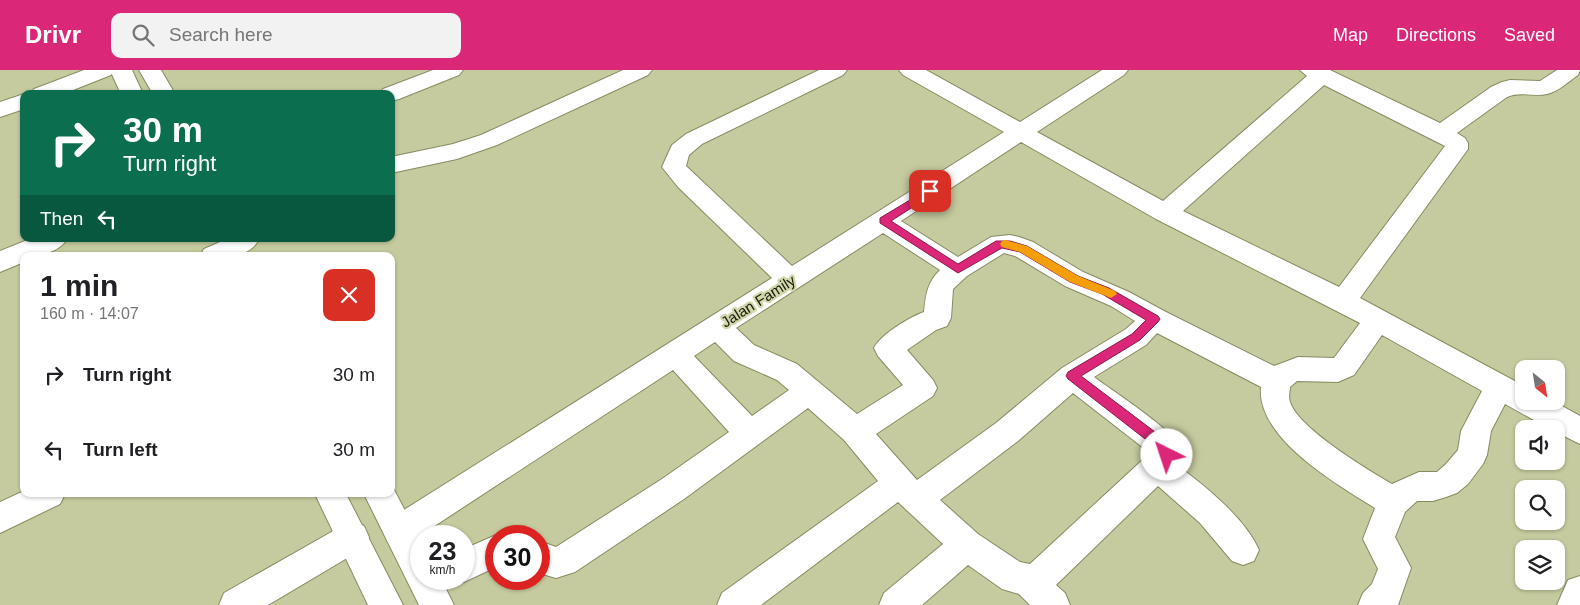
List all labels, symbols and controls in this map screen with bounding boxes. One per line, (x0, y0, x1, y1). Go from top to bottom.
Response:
search box (111, 13, 461, 58)
text: Drivr (25, 21, 81, 48)
icon: search (129, 21, 157, 49)
text: Search here (169, 24, 273, 45)
text: Map (1333, 25, 1368, 45)
text: Directions (1396, 25, 1476, 45)
text: Saved (1504, 25, 1555, 45)
icon: right (40, 110, 105, 175)
text: 30 m (123, 110, 203, 149)
text: Turn right (123, 151, 216, 176)
pin (909, 170, 951, 212)
icon: arrive (916, 177, 944, 205)
icon: left (93, 205, 121, 233)
text: Then (40, 208, 83, 229)
text: 1 min (40, 269, 118, 302)
button: close (323, 269, 375, 321)
street label: Jalan Family (718, 271, 799, 331)
text: 160 m · 14:07 (40, 305, 139, 322)
north arrow (1515, 360, 1565, 410)
map controls (1515, 360, 1565, 590)
icon: right (40, 361, 68, 389)
text: Turn right (83, 364, 171, 385)
text: 30 m (333, 364, 375, 385)
button: sound (1515, 420, 1565, 470)
position arrow (1140, 428, 1192, 480)
icon: left (40, 436, 68, 464)
text: Turn left (83, 439, 158, 460)
text: 30 m (333, 439, 375, 460)
button: search (1515, 480, 1565, 530)
speed limit sign: 30 (485, 525, 550, 590)
text: 23 (429, 537, 456, 565)
button: layers (1515, 540, 1565, 590)
text: km/h (429, 563, 456, 577)

